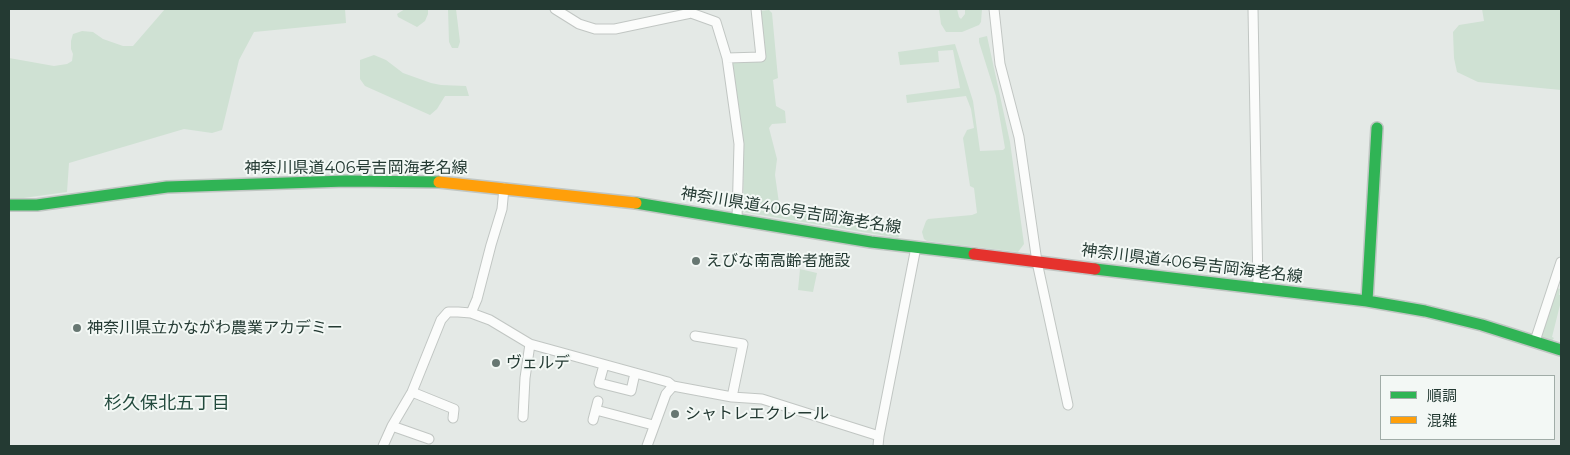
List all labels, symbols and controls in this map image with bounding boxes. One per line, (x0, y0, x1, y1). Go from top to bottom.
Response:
street label: 神奈川県道406号吉岡海老名線 (245, 158, 467, 178)
street label: 神奈川県道406号吉岡海老名線 (679, 184, 903, 238)
street label: 神奈川県道406号吉岡海老名線 (1080, 241, 1304, 287)
place label: えびな南高齢者施設 (706, 251, 850, 271)
marker: えびな南高齢者施設 (690, 255, 702, 267)
place label: 神奈川県立かながわ農業アカデミー (87, 318, 343, 338)
marker: 神奈川県立かながわ農業アカデミー (71, 322, 83, 334)
place label: ヴェルデ (506, 353, 570, 373)
marker: ヴェルデ (490, 357, 502, 369)
legend (1380, 375, 1555, 440)
text: 順調 (1427, 386, 1457, 405)
district label: 杉久保北五丁目 (104, 393, 230, 415)
place label: シャトレエクレール (685, 404, 829, 424)
marker: シャトレエクレール (669, 408, 681, 420)
text: 混雑 (1427, 411, 1457, 430)

